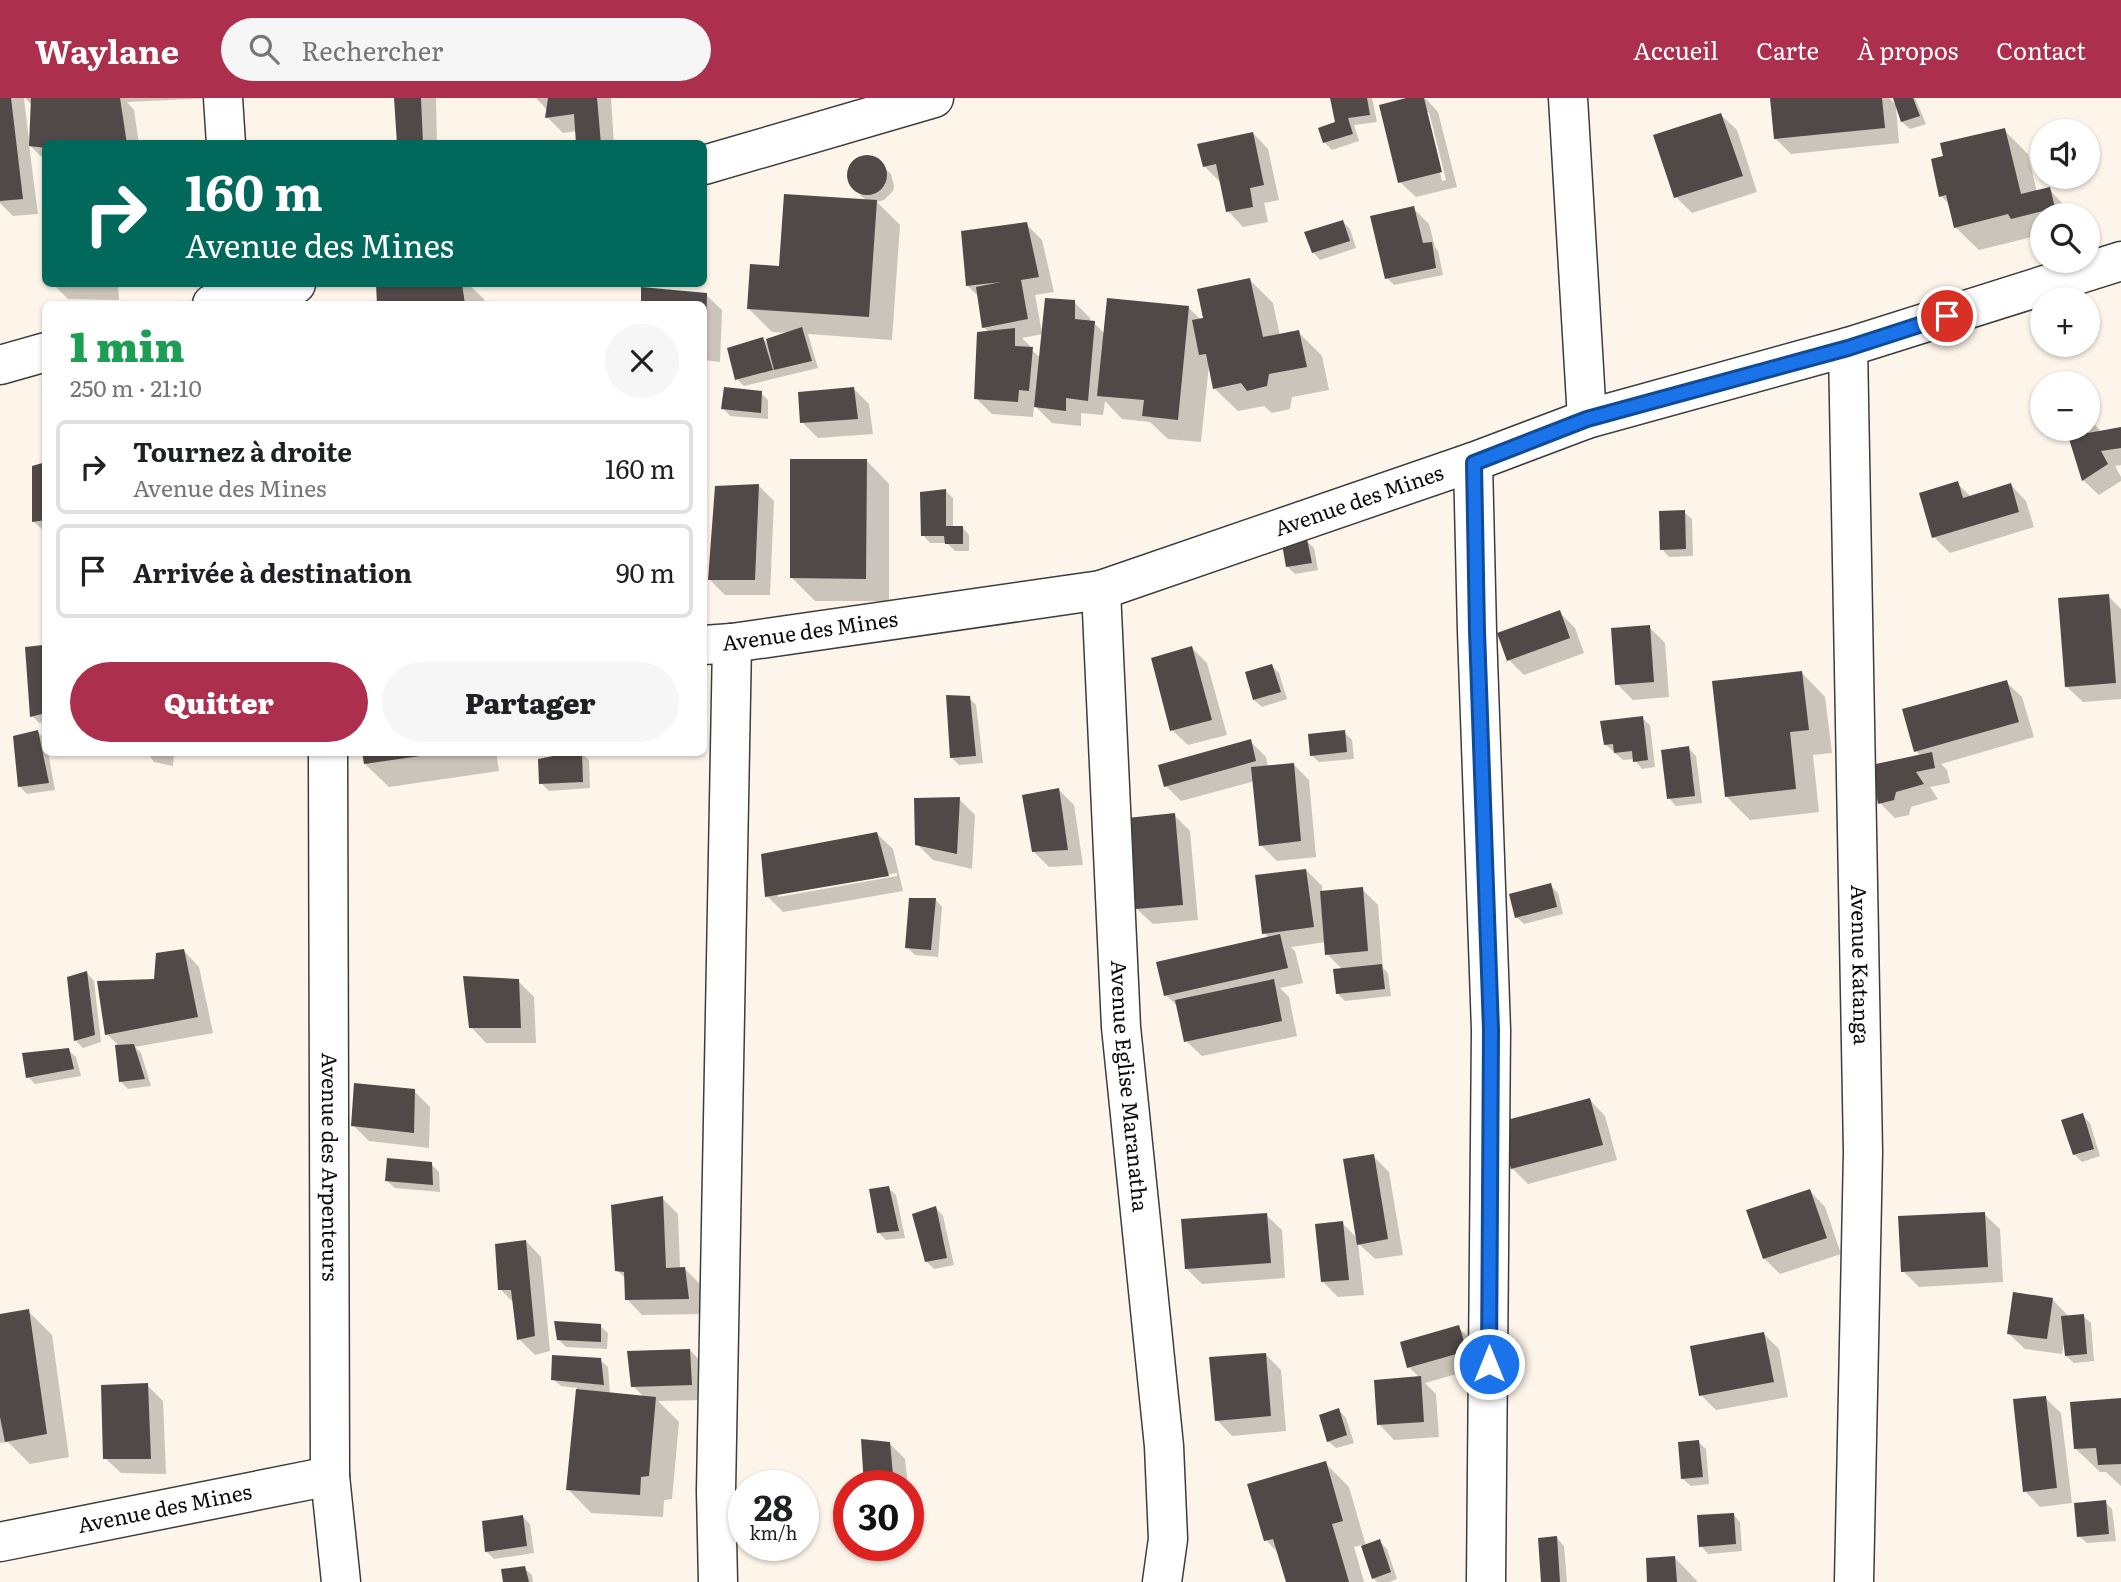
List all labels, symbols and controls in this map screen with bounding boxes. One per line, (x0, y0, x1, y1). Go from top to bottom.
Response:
search box (221, 18, 711, 81)
text: Waylane (35, 25, 179, 74)
icon: search (245, 30, 283, 68)
text: Rechercher (301, 30, 443, 69)
text: Accueil (1633, 32, 1718, 67)
text: Carte (1756, 32, 1819, 67)
text: À propos (1857, 32, 1958, 67)
text: Contact (1996, 32, 2086, 67)
map controls (2030, 119, 2100, 441)
button: sound (2030, 119, 2100, 189)
text: 160 m (185, 153, 323, 226)
icon: right (70, 168, 161, 259)
button: search (2030, 203, 2100, 273)
text: Avenue des Mines (185, 220, 454, 268)
pin (1917, 286, 1977, 346)
button: + (2030, 287, 2100, 357)
icon: arrive (1928, 297, 1966, 335)
text: 1 min (70, 313, 185, 375)
button: close (605, 324, 679, 398)
text: 250 m · 21:10 (70, 370, 202, 404)
button: − (2030, 371, 2100, 441)
text: Tournez à droite (133, 431, 352, 470)
icon: right (74, 448, 112, 486)
text: 160 m (605, 448, 675, 487)
street label: Avenue des Mines (1270, 455, 1447, 542)
text: Avenue des Mines (133, 470, 326, 504)
icon: arrive (74, 552, 112, 590)
text: Arrivée à destination (133, 552, 412, 591)
text: 90 m (616, 552, 675, 591)
street label: Avenue des Mines (721, 601, 899, 657)
button: Quitter (70, 662, 368, 742)
button: Partager (382, 662, 679, 742)
street label: Avenue Katanga (1845, 884, 1879, 1046)
street label: Avenue Eglise Maranatha (1105, 959, 1158, 1214)
street label: Avenue des Arpenteurs (316, 1053, 347, 1281)
position arrow (1452, 1327, 1526, 1401)
speed limit sign: 30 (833, 1470, 924, 1561)
street label: Avenue des Mines (75, 1474, 254, 1539)
text: 28 (754, 1480, 793, 1532)
text: km/h (750, 1519, 797, 1546)

